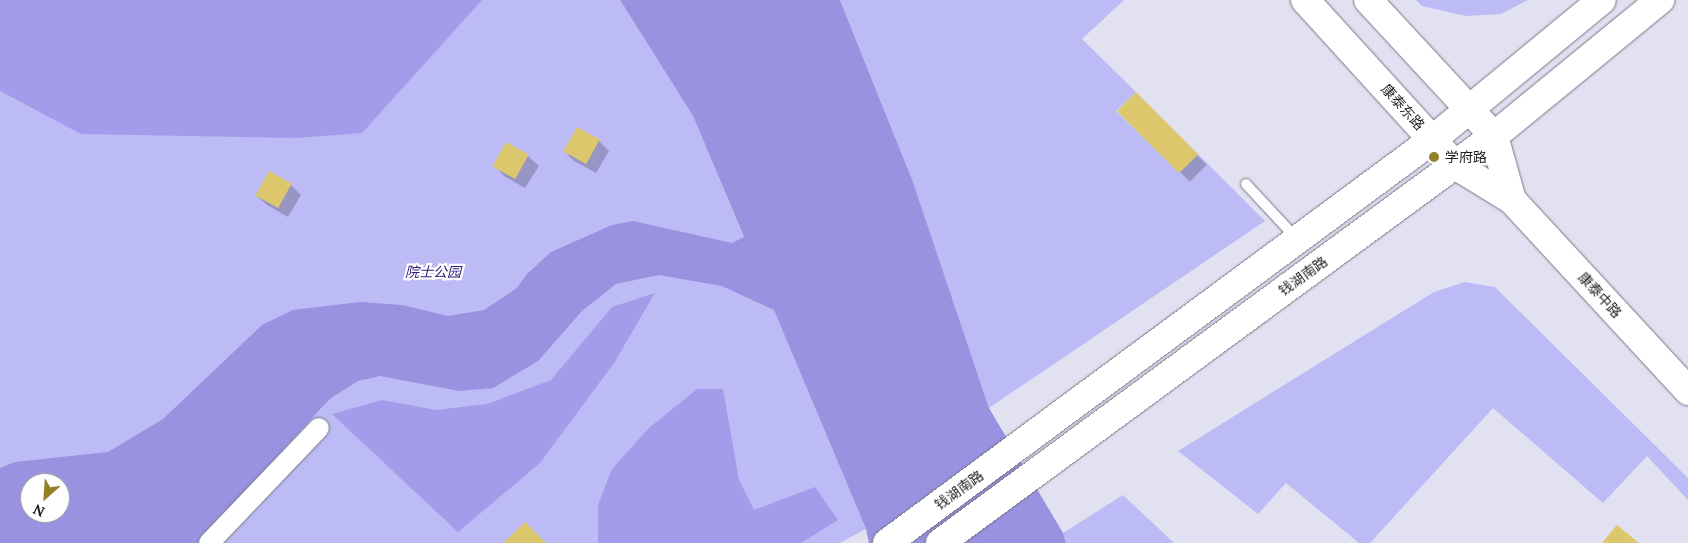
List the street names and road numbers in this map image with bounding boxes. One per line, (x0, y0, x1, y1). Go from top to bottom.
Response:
street label: 康泰东路 (1378, 81, 1428, 133)
street label: 钱湖南路 (1275, 253, 1331, 299)
street label: 康泰中路 (1575, 269, 1625, 321)
street label: 钱湖南路 (931, 467, 987, 513)

